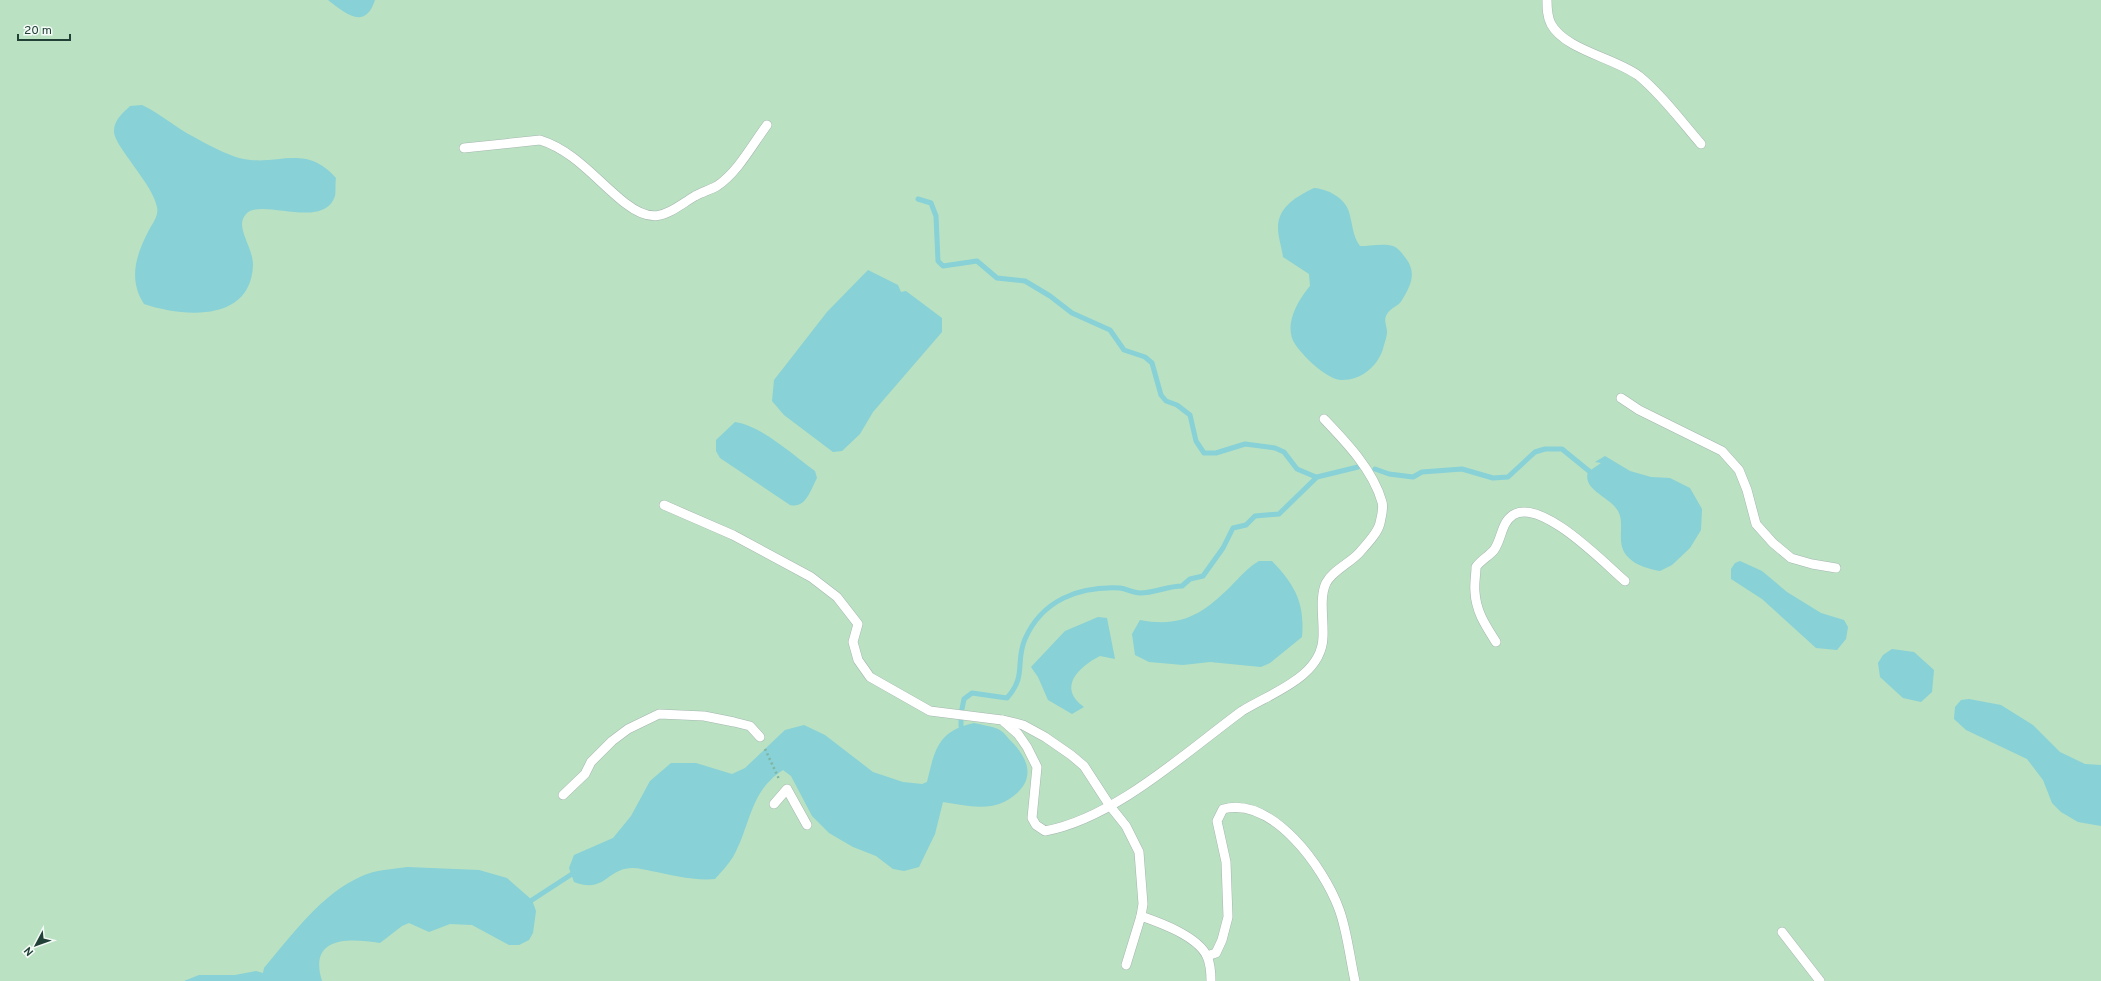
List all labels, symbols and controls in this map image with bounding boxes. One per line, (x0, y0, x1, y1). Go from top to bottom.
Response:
scale bar (18, 16, 70, 42)
text: 20 m (24, 23, 52, 39)
north arrow (16, 925, 56, 965)
text: N (21, 943, 37, 958)

